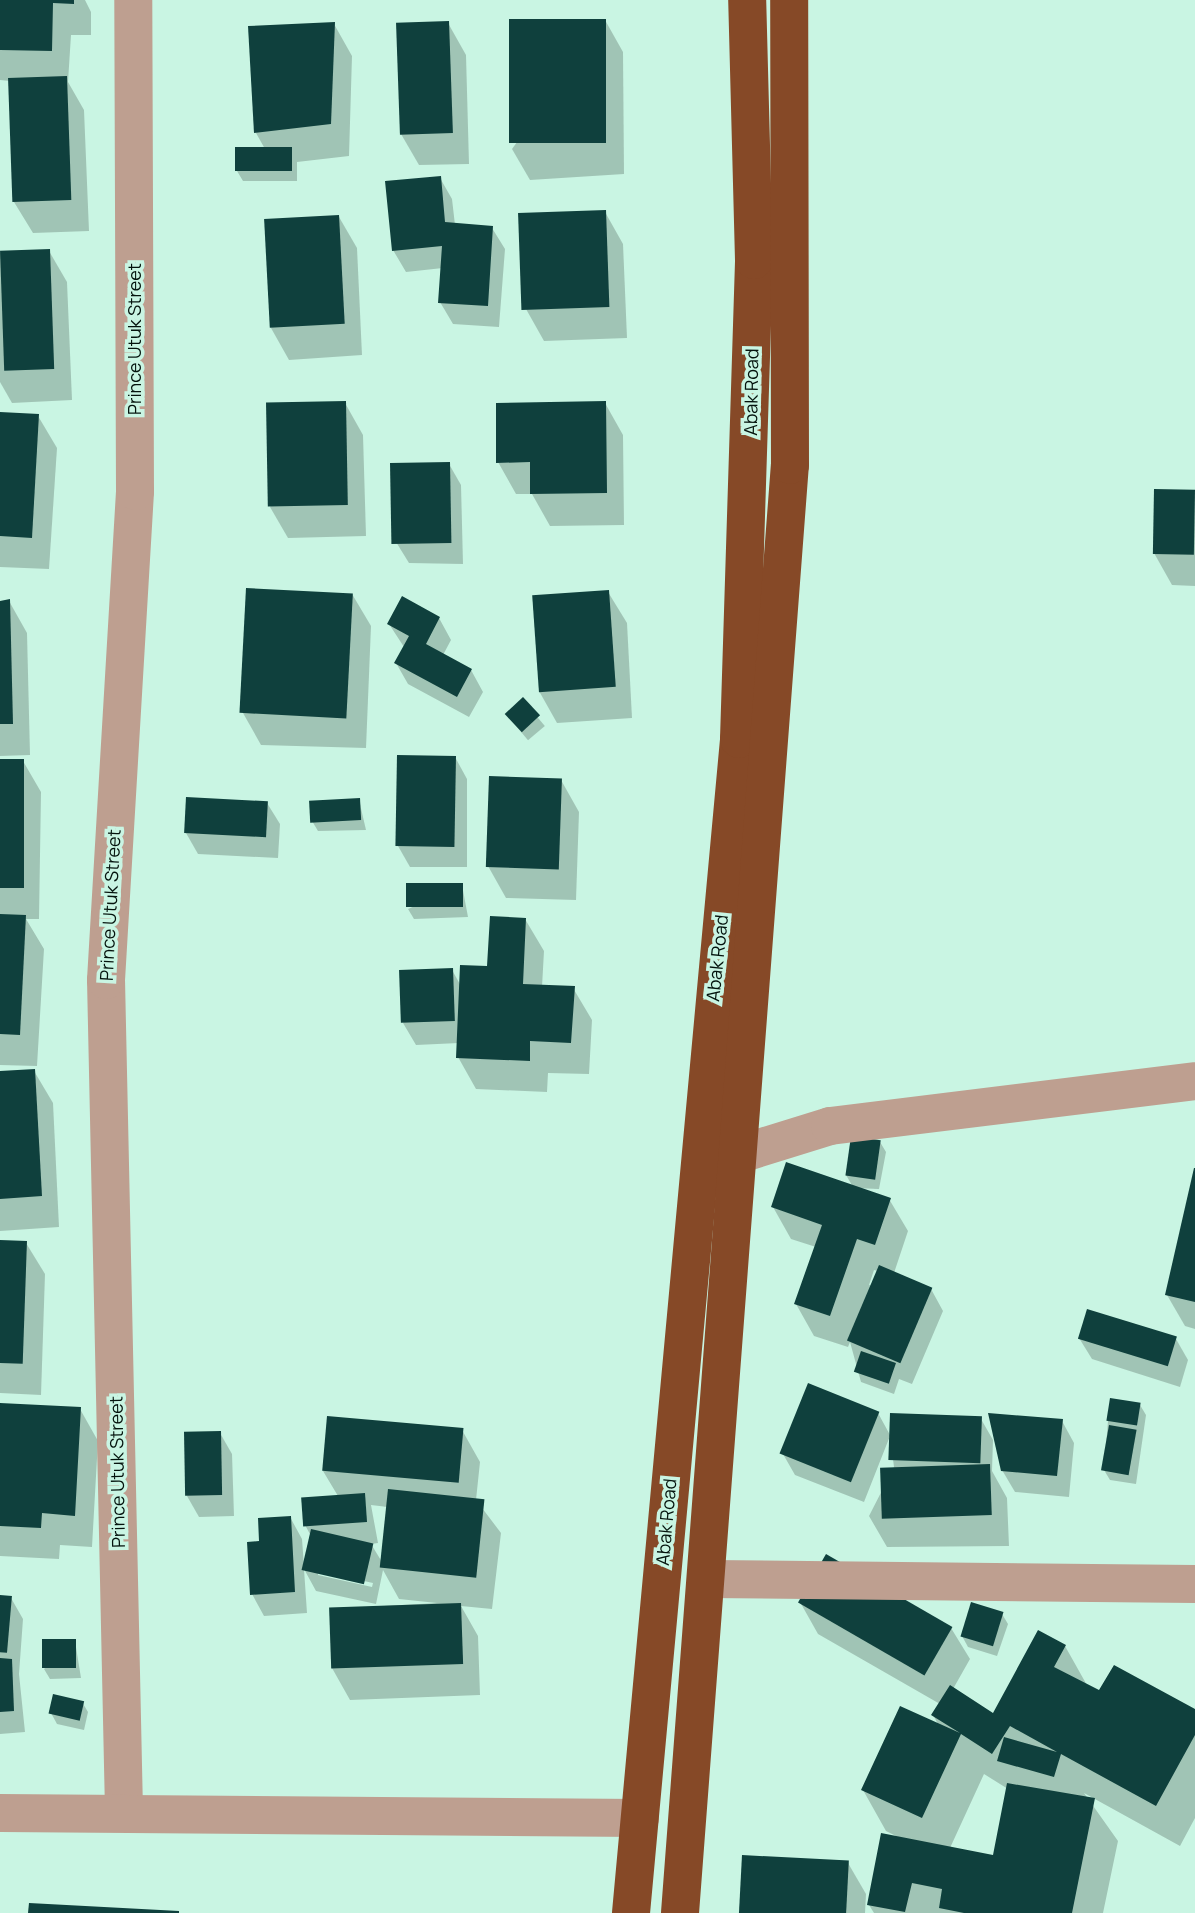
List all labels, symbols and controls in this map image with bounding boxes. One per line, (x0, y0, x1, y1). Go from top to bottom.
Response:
street label: Prince Utuk Street (123, 263, 145, 415)
street label: Abak Road (739, 348, 763, 436)
street label: Prince Utuk Street (95, 829, 125, 981)
street label: Abak Road (702, 913, 732, 1003)
street label: Prince Utuk Street (105, 1396, 129, 1548)
street label: Abak Road (651, 1478, 681, 1566)

